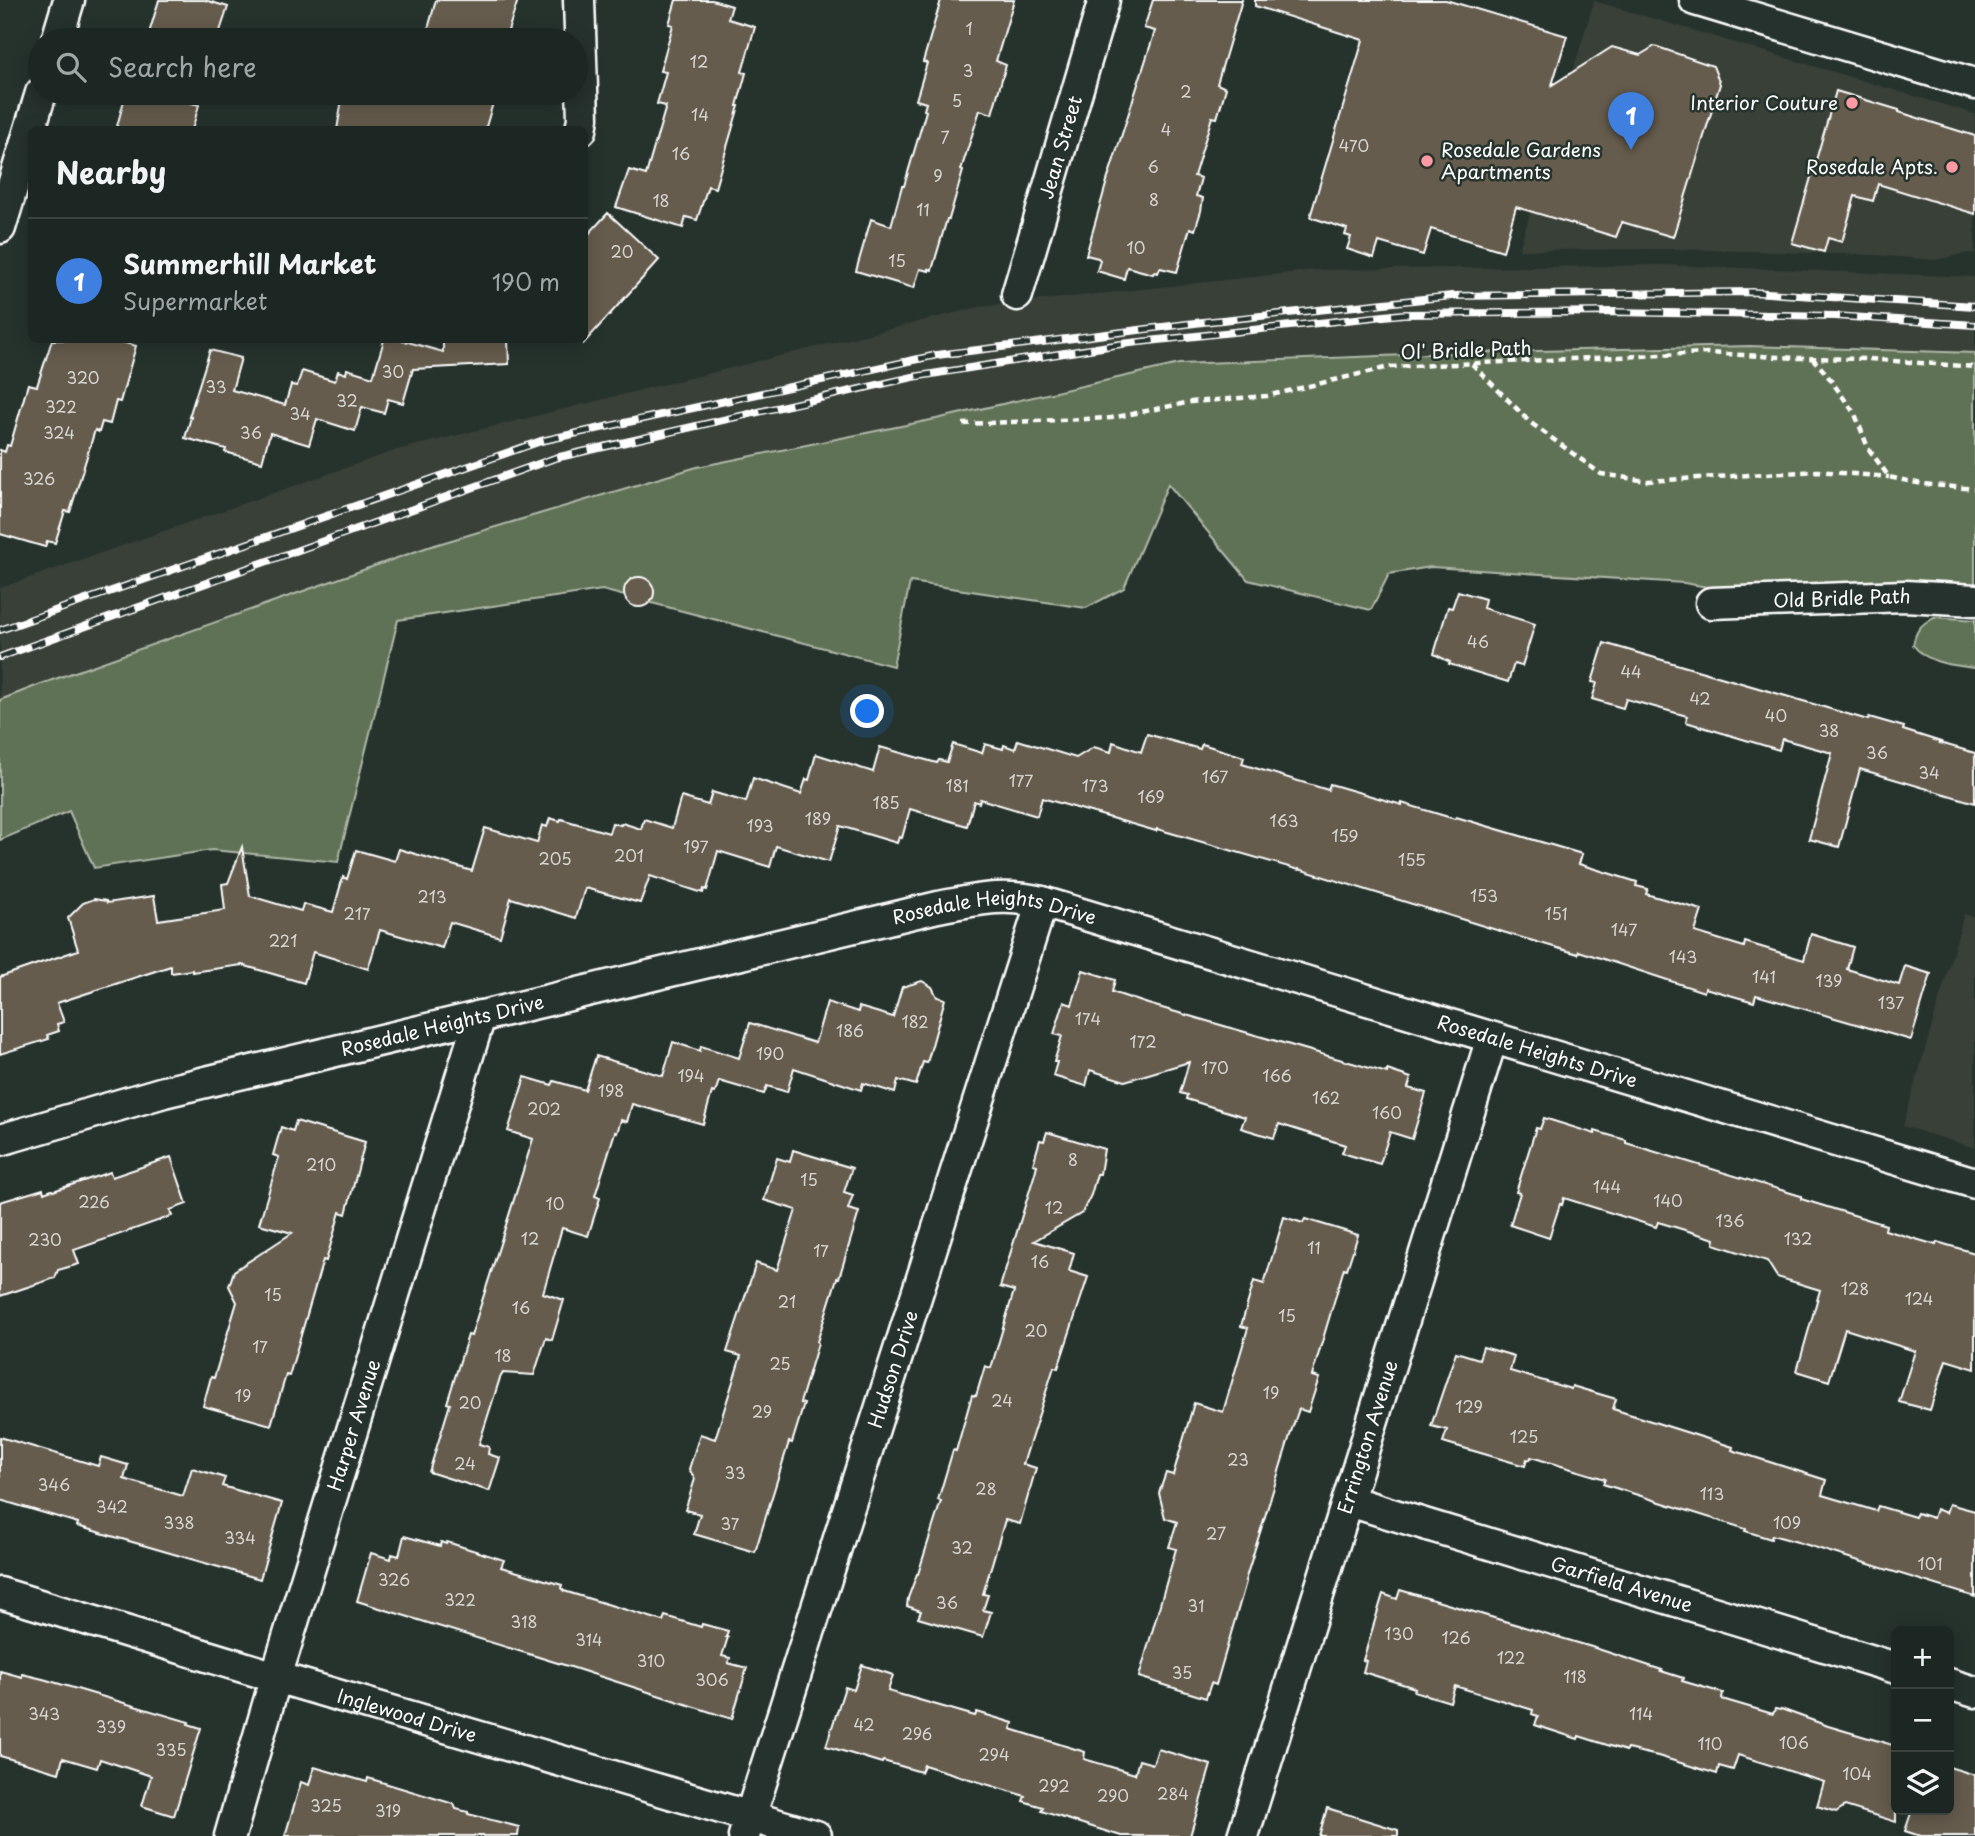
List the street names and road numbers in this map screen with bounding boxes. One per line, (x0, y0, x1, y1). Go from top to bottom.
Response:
street label: Jean Street (1031, 92, 1088, 202)
street label: Ol' Bridle Path (1400, 333, 1532, 365)
street label: Old Bridle Path (1773, 581, 1912, 614)
street label: Rosedale Heights Drive (889, 910, 1097, 932)
street label: Rosedale Heights Drive (338, 987, 546, 1062)
street label: Rosedale Heights Drive (1434, 1007, 1641, 1094)
street label: Hudson Drive (860, 1306, 924, 1431)
street label: Harper Avenue (319, 1356, 386, 1494)
street label: Errington Avenue (1329, 1356, 1404, 1517)
street label: Garfield Avenue (1548, 1548, 1696, 1618)
street label: Inglewood Drive (334, 1681, 480, 1748)

